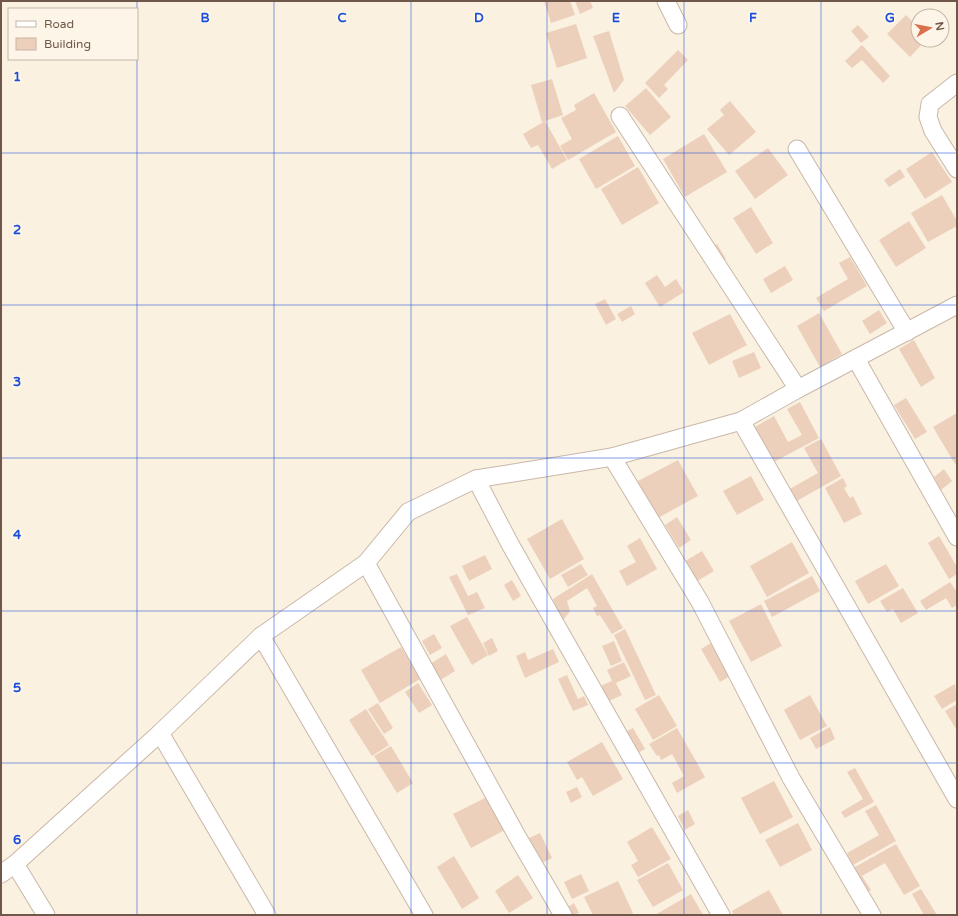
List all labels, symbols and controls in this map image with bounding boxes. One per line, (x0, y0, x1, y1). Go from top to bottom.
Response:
legend (8, 8, 138, 60)
north arrow (910, 8, 950, 48)
text: B (200, 10, 210, 26)
text: C (337, 10, 347, 26)
text: D (474, 10, 484, 26)
text: E (612, 10, 620, 26)
text: F (749, 10, 757, 26)
text: G (885, 10, 895, 26)
text: Road (44, 17, 74, 31)
text: N (932, 21, 947, 32)
text: Building (44, 37, 91, 51)
text: 1 (13, 69, 21, 85)
text: 2 (13, 222, 21, 238)
text: 3 (13, 374, 21, 390)
text: 4 (13, 527, 22, 543)
text: 5 (13, 680, 21, 696)
text: 6 (13, 832, 21, 848)

